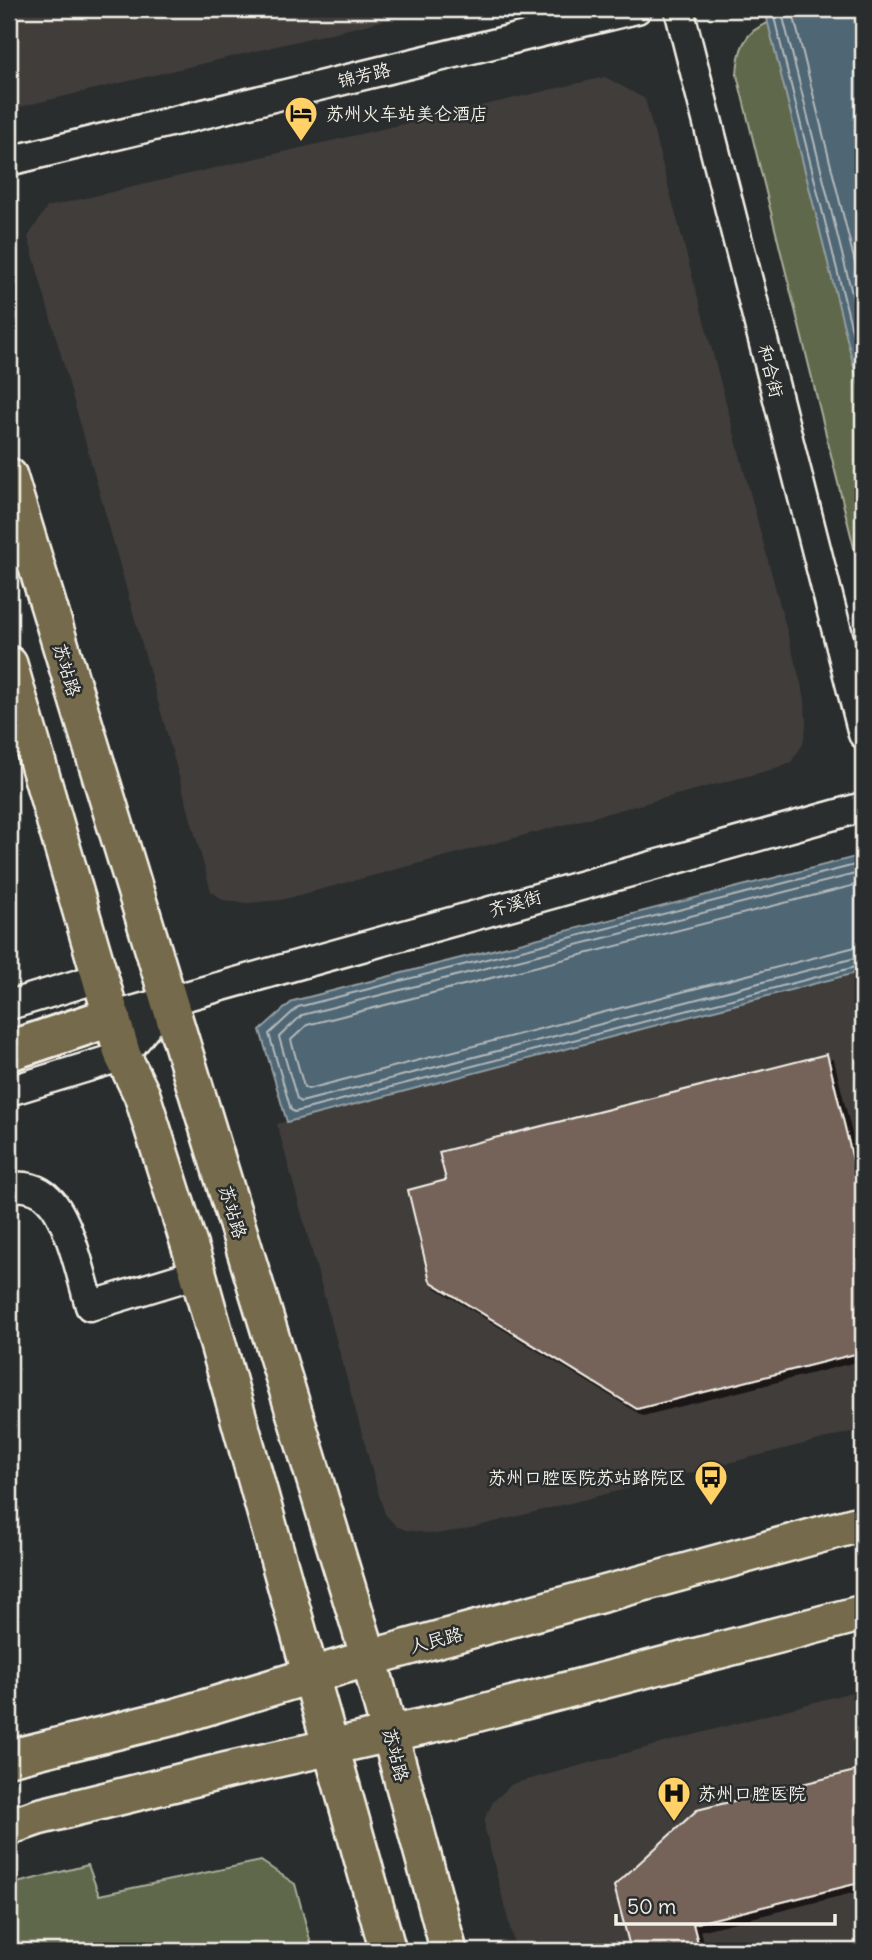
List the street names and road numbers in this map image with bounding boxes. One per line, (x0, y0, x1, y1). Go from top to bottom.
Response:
street label: 锦芳路 (335, 57, 393, 93)
street label: 和合街 (753, 342, 789, 400)
street label: 苏站路 (48, 641, 86, 699)
street label: 齐溪街 (486, 885, 544, 921)
street label: 苏站路 (214, 1183, 252, 1241)
street label: 人民路 (407, 1622, 465, 1658)
street label: 苏站路 (378, 1726, 414, 1784)

